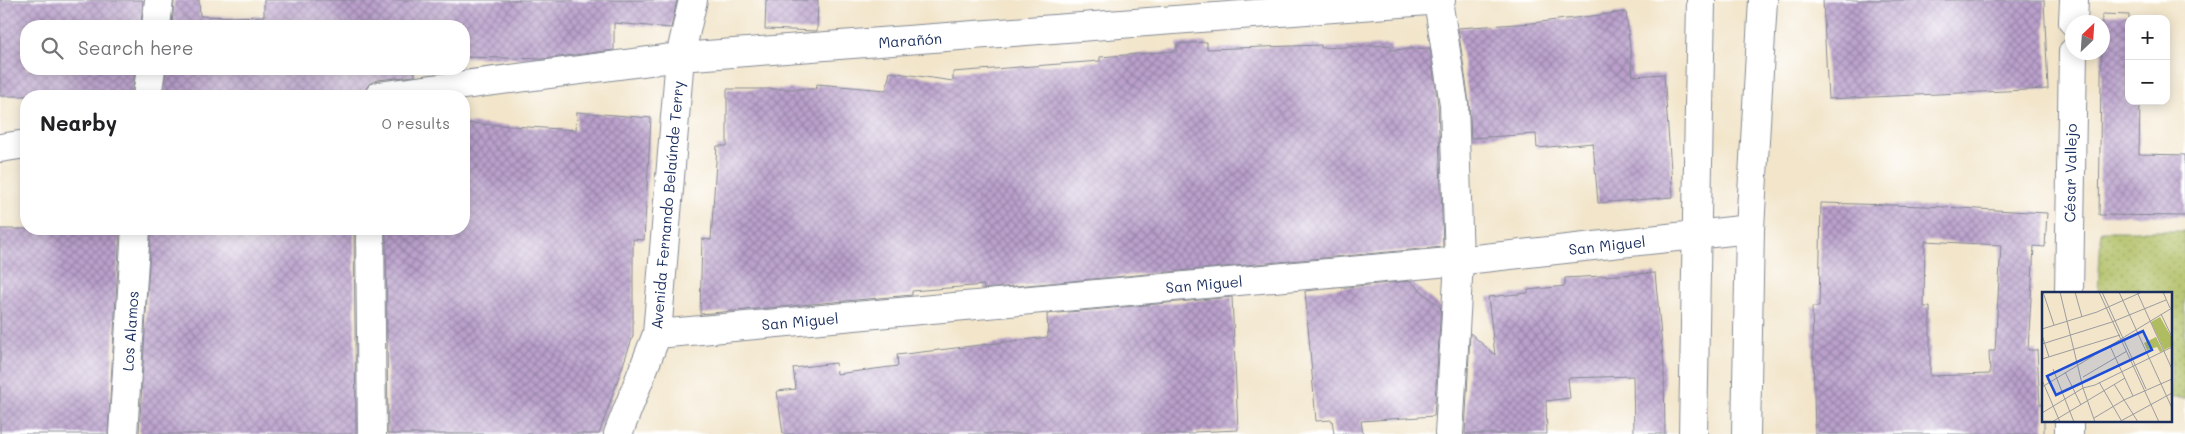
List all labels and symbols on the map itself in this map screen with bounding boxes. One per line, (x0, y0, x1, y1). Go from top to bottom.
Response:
north arrow (2065, 15, 2110, 60)
street label: Marañón (878, 28, 942, 52)
street label: Avenida Fernando Belaúnde Terry (646, 80, 688, 330)
street label: César Vallejo (2059, 123, 2081, 223)
street label: San Miguel (1567, 231, 1647, 259)
street label: San Miguel (1165, 271, 1243, 297)
street label: Los Alamos (117, 290, 143, 372)
inset map (2042, 292, 2172, 422)
street label: San Miguel (761, 308, 839, 334)

